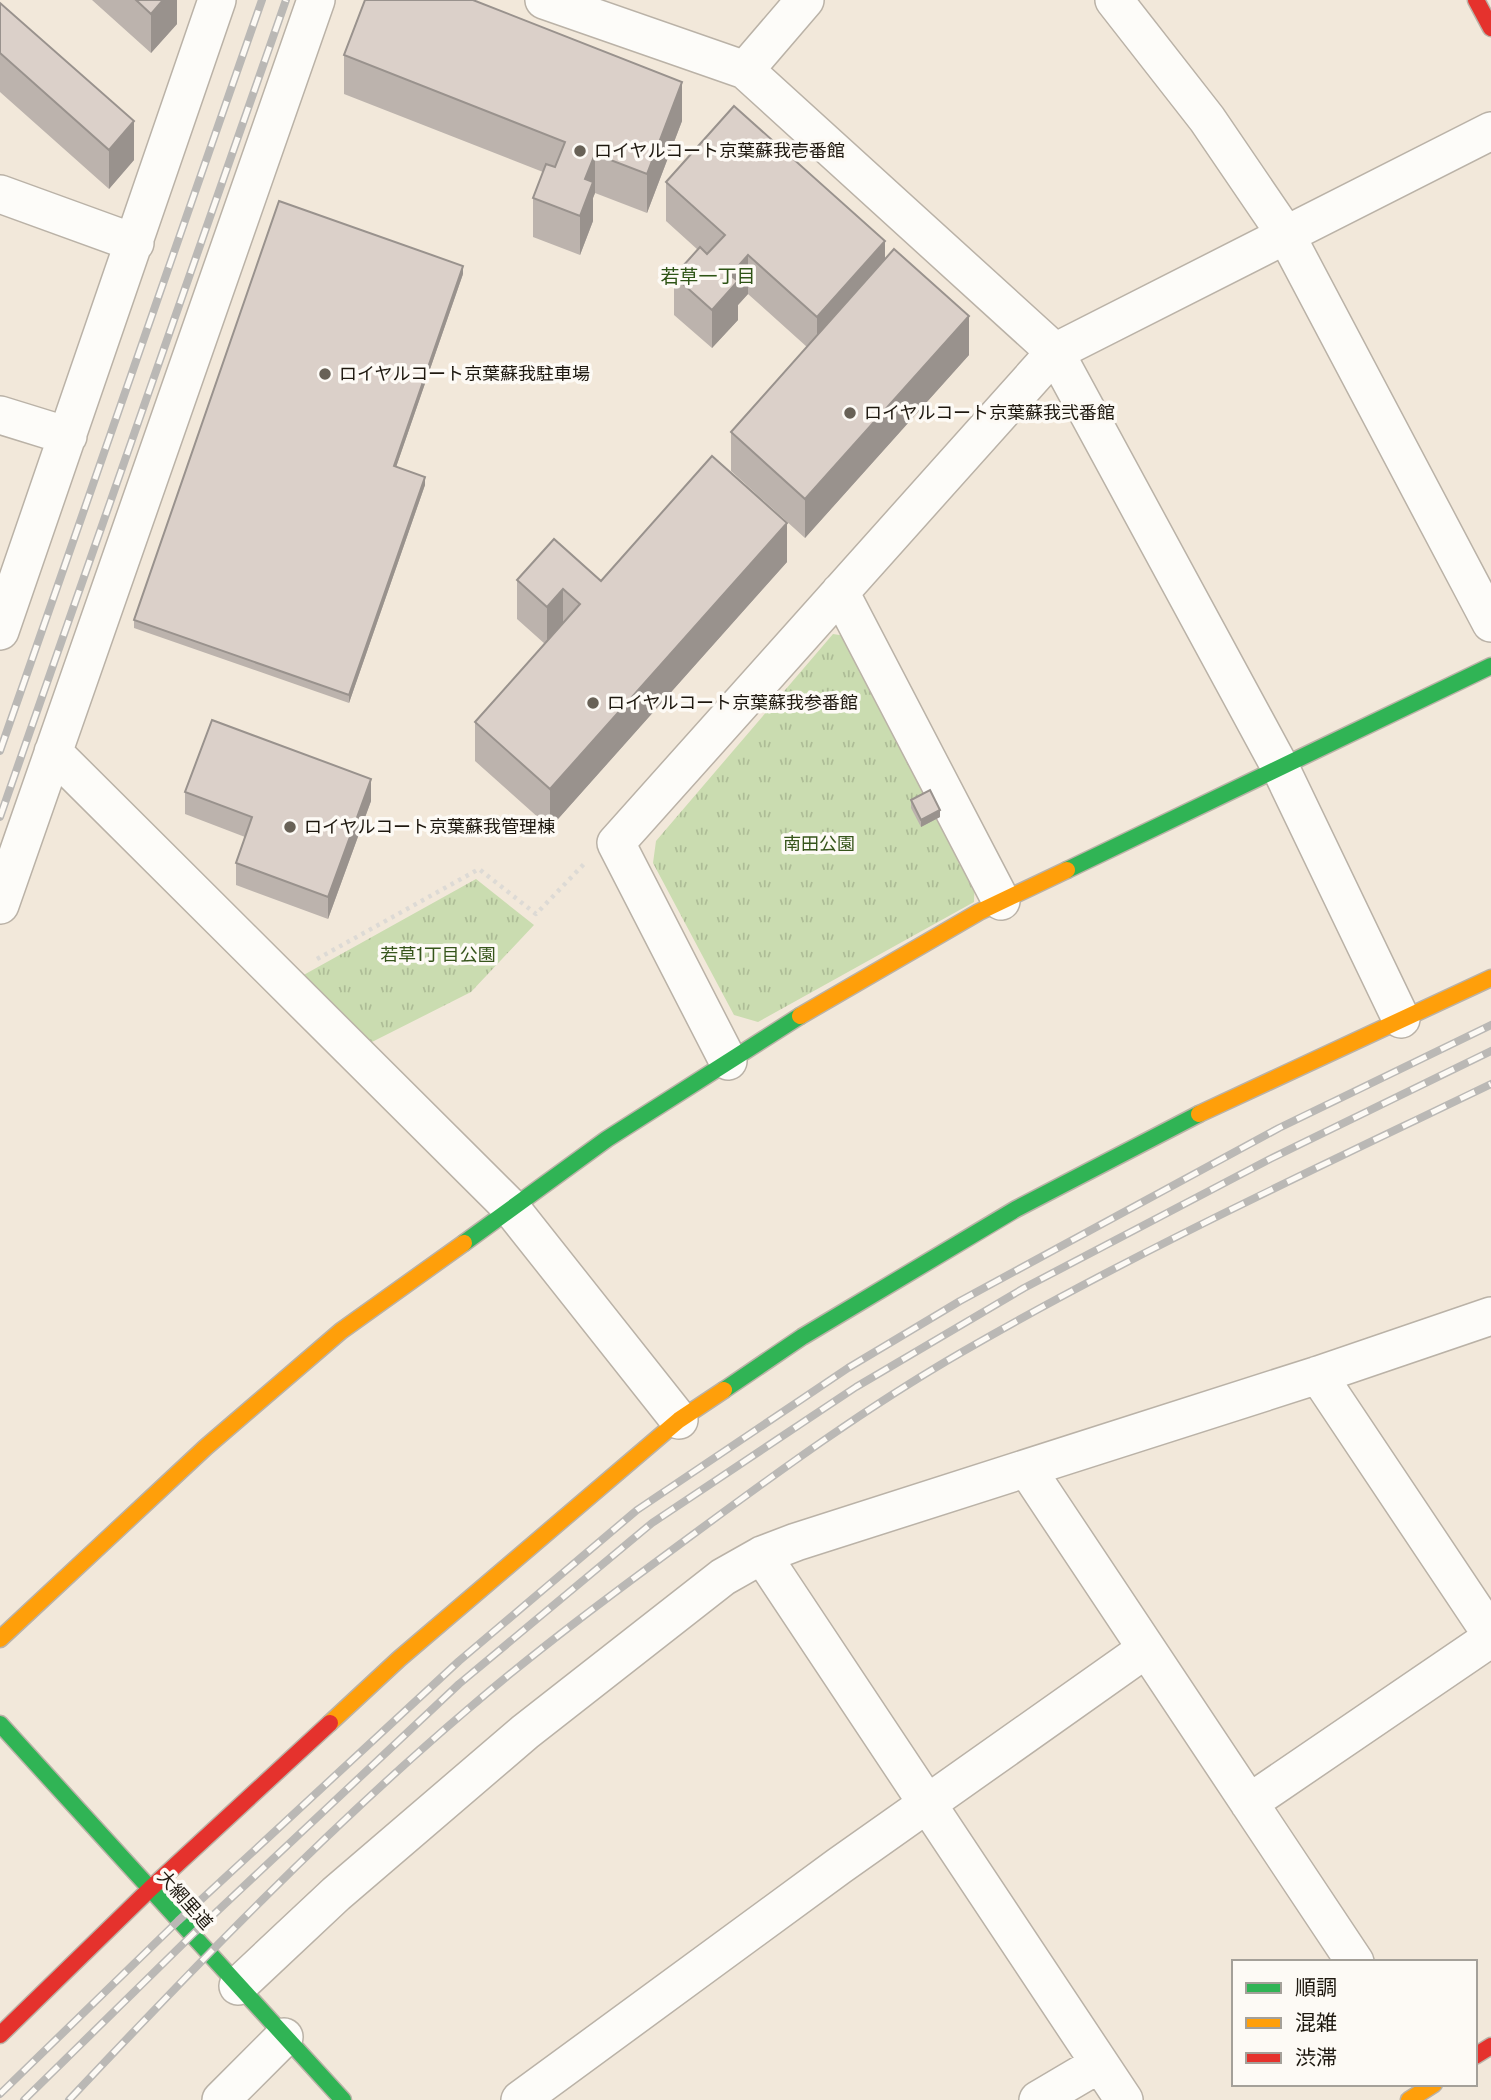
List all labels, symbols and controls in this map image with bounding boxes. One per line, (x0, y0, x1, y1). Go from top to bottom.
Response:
place label: ロイヤルコート京葉蘇我壱番館 (594, 140, 845, 161)
marker: ロイヤルコート京葉蘇我壱番館 (572, 143, 588, 159)
district label: 若草一丁目 (660, 265, 756, 287)
place label: ロイヤルコート京葉蘇我駐車場 (339, 363, 590, 384)
marker: ロイヤルコート京葉蘇我駐車場 (317, 366, 333, 382)
place label: ロイヤルコート京葉蘇我弐番館 (864, 402, 1115, 423)
marker: ロイヤルコート京葉蘇我弐番館 (842, 405, 858, 421)
place label: ロイヤルコート京葉蘇我参番館 (607, 692, 858, 713)
marker: ロイヤルコート京葉蘇我参番館 (585, 695, 601, 711)
place label: ロイヤルコート京葉蘇我管理棟 (304, 816, 555, 837)
marker: ロイヤルコート京葉蘇我管理棟 (282, 819, 298, 835)
park label: 南田公園 (783, 833, 855, 854)
park label: 若草1丁目公園 (380, 944, 496, 965)
street label: 大網里道 (153, 1866, 217, 1933)
legend (1232, 1960, 1477, 2086)
text: 順調 (1295, 1975, 1337, 2000)
text: 混雑 (1295, 2010, 1337, 2035)
text: 渋滞 (1295, 2045, 1337, 2070)

